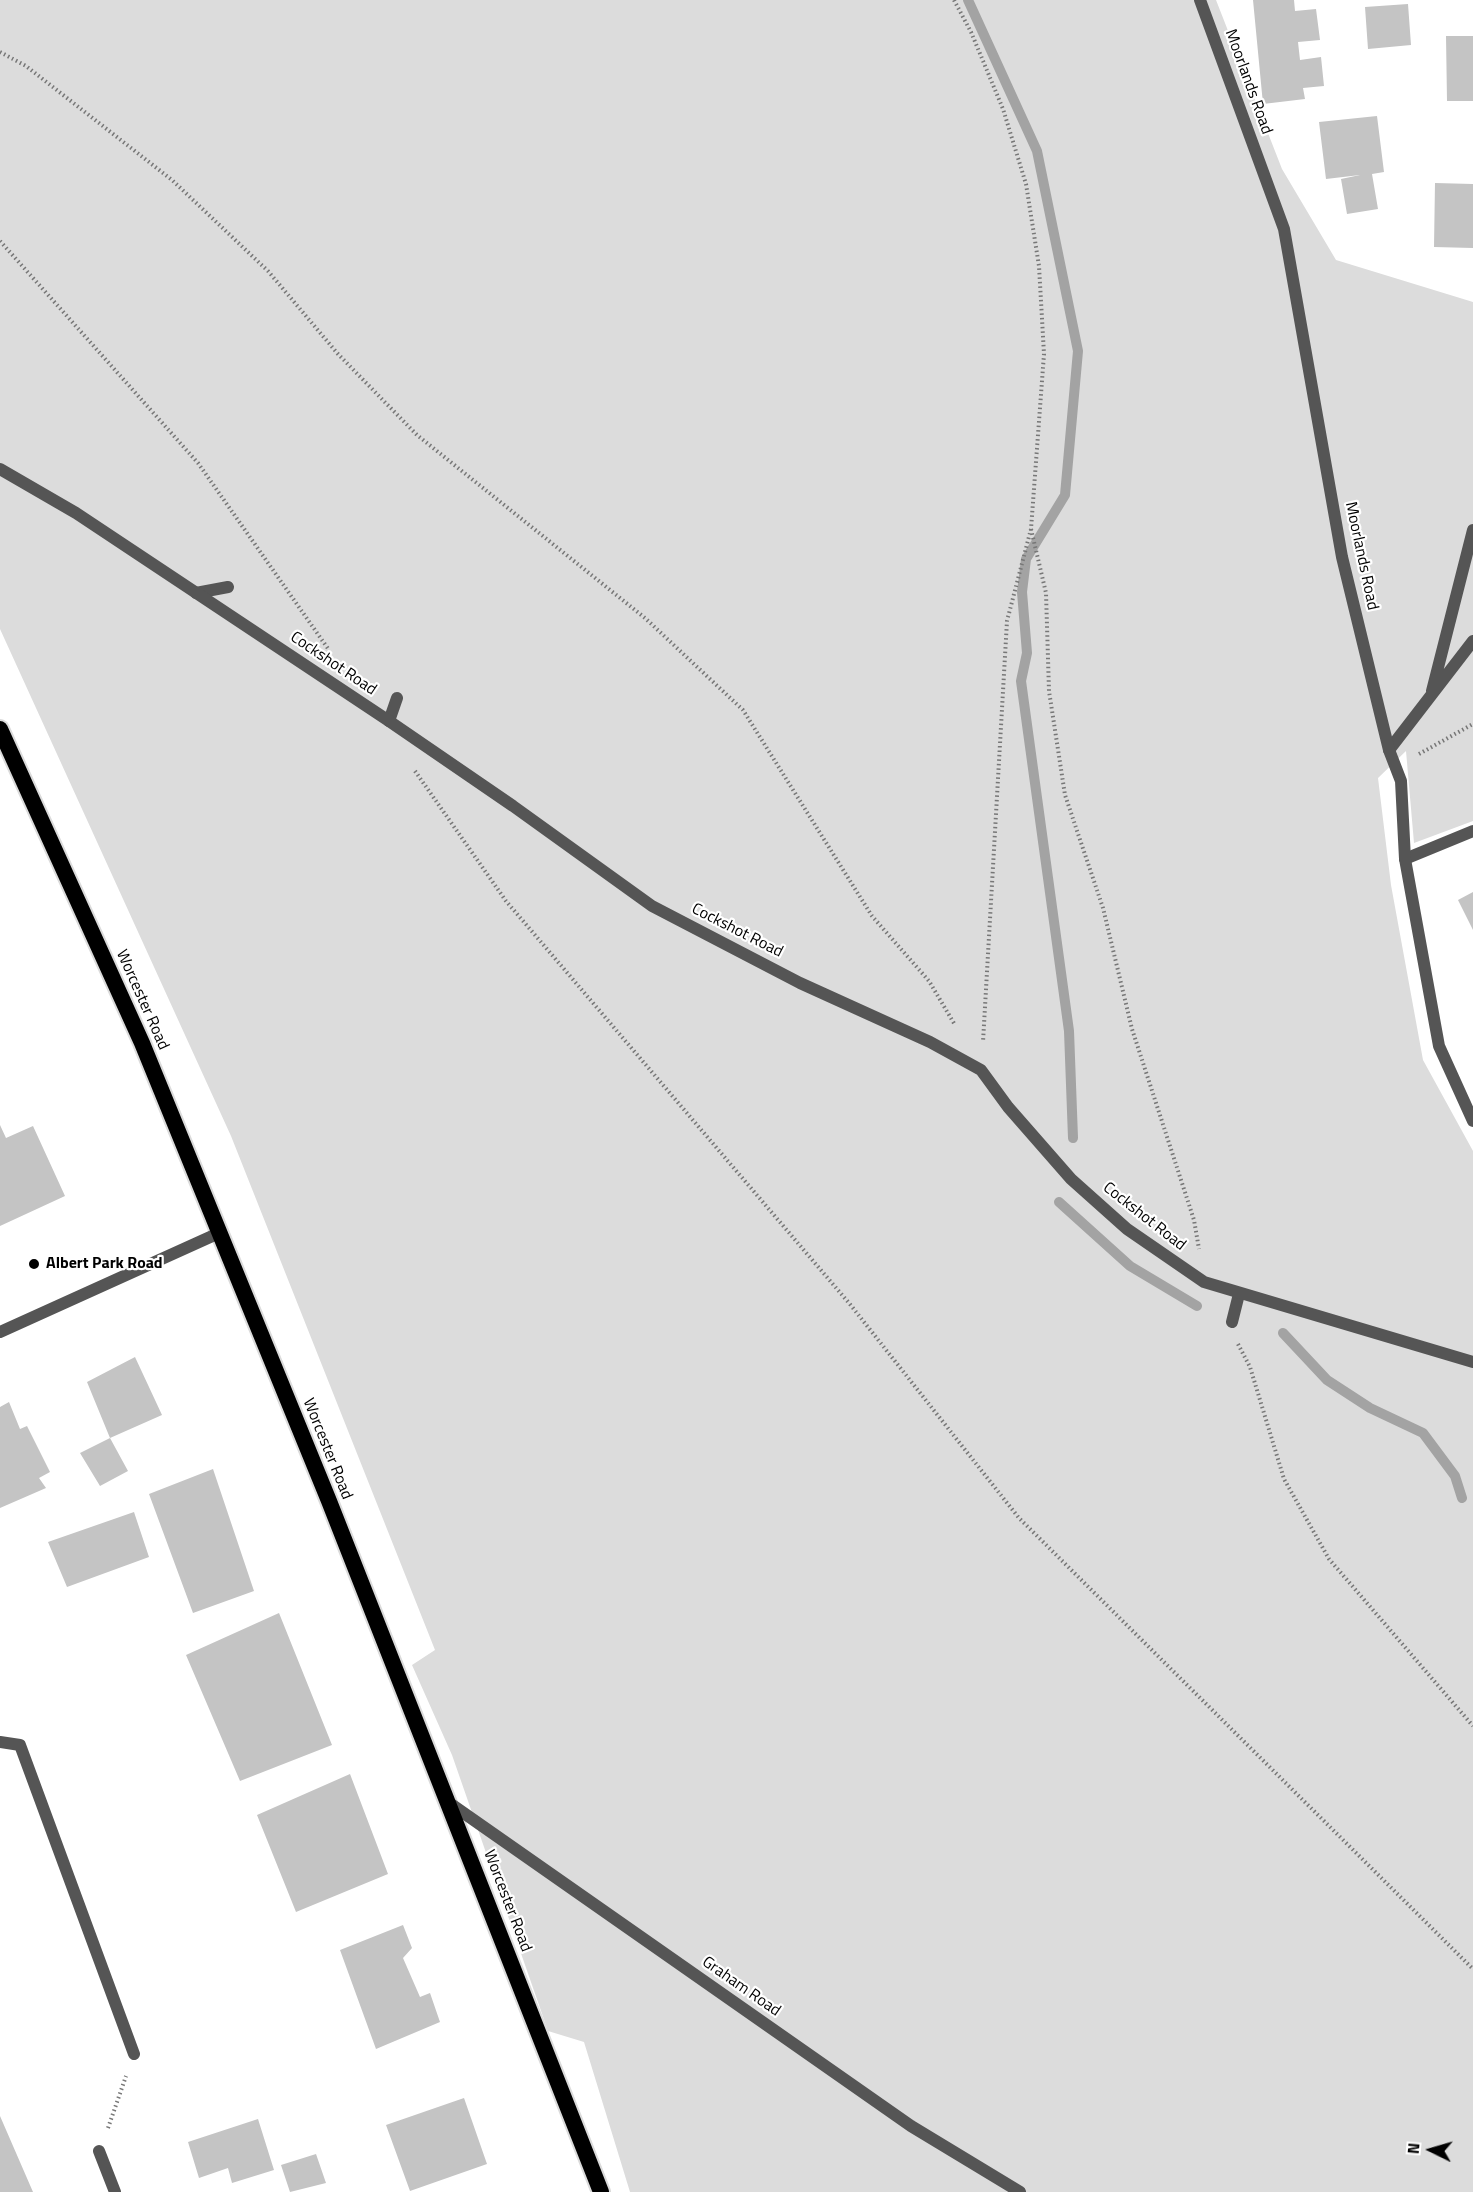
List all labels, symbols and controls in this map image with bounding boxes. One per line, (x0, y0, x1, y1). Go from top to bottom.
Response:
street label: Moorlands Road (1220, 27, 1276, 137)
street label: Moorlands Road (1340, 500, 1382, 612)
street label: Cockshot Road (286, 628, 380, 700)
street label: Cockshot Road (688, 900, 786, 962)
street label: Worcester Road (111, 947, 173, 1053)
street label: Cockshot Road (1099, 1179, 1189, 1255)
place label: Albert Park Road (46, 1254, 163, 1274)
marker: Albert Park Road (27, 1257, 41, 1271)
street label: Worcester Road (298, 1396, 356, 1502)
street label: Worcester Road (479, 1847, 535, 1955)
street label: Graham Road (698, 1953, 784, 2021)
north arrow (1401, 2120, 1461, 2180)
text: N (1401, 2142, 1426, 2155)

